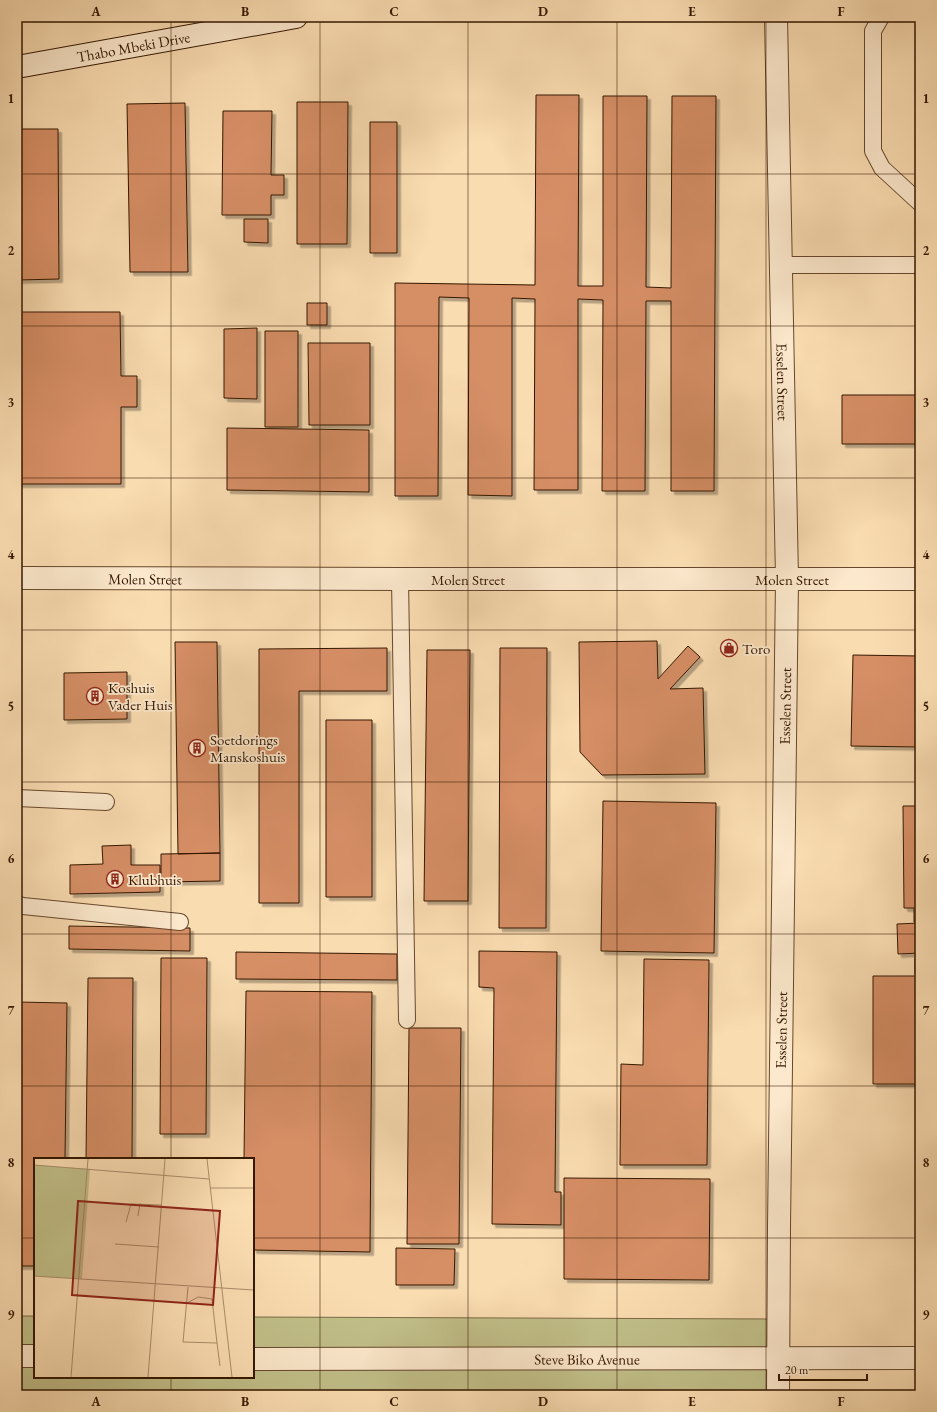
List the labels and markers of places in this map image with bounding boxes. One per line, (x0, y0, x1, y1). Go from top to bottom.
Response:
shop icon: Toro (719, 638, 739, 658)
place label: Toro (742, 639, 770, 658)
place label: Koshuis Vader Huis (108, 678, 173, 714)
building icon: Koshuis Vader Huis (85, 686, 105, 706)
place label: Soetdorings Manskoshuis (210, 730, 286, 766)
building icon: Soetdorings Manskoshuis (187, 738, 207, 758)
building icon: Klubhuis (105, 869, 125, 889)
place label: Klubhuis (128, 870, 182, 889)

